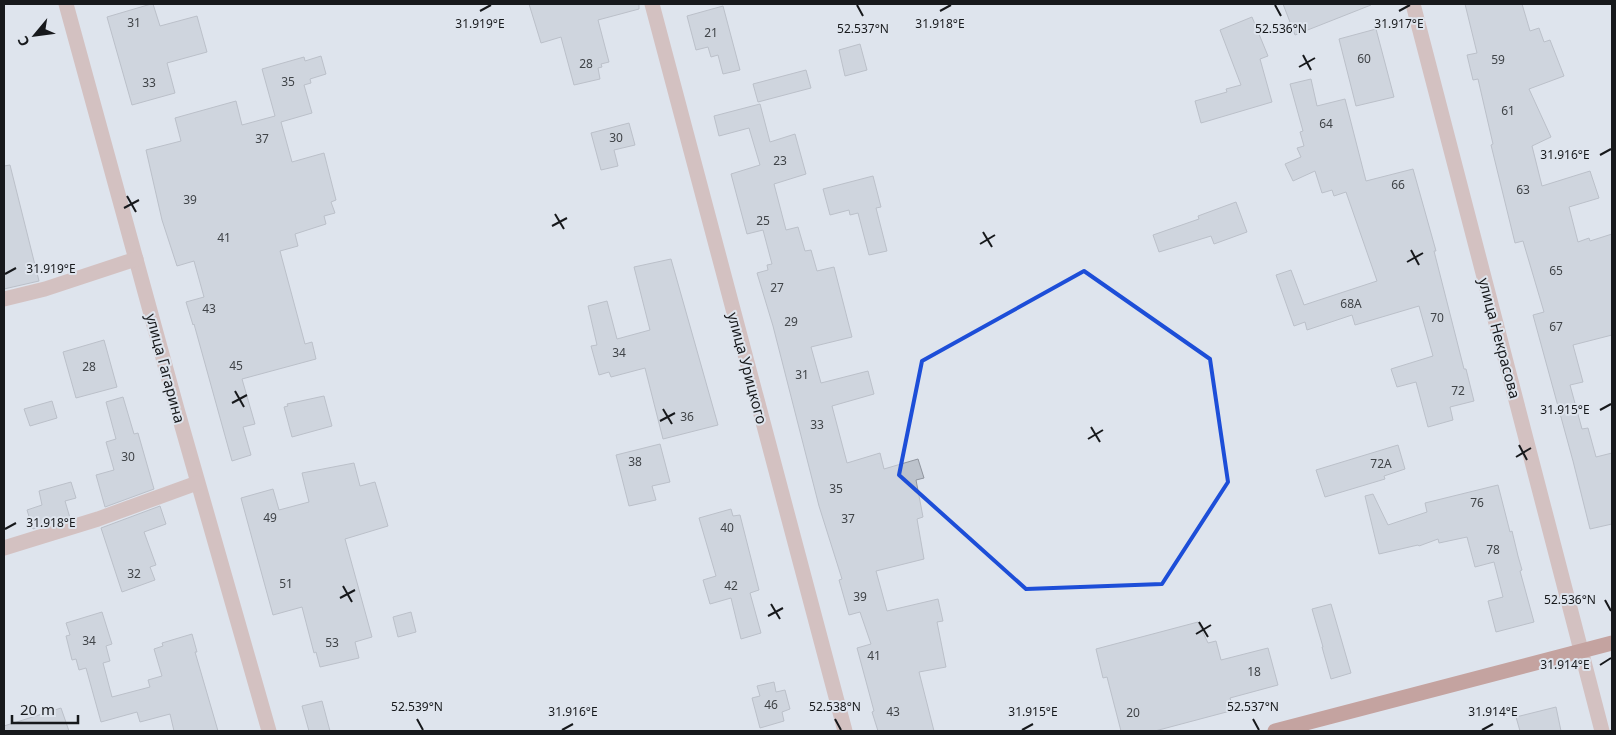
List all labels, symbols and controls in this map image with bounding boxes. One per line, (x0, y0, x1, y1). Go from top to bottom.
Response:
north arrow (10, 10, 60, 60)
house number: 31 (127, 14, 141, 31)
text: 31.919°E (455, 15, 505, 32)
text: 31.918°E (915, 15, 965, 32)
text: 31.917°E (1374, 15, 1424, 32)
text: 52.537°N (837, 20, 889, 37)
text: 52.536°N (1255, 20, 1307, 37)
house number: 21 (704, 24, 718, 41)
text: С (13, 33, 34, 50)
house number: 60 (1357, 50, 1371, 67)
house number: 59 (1491, 51, 1505, 68)
house number: 28 (579, 55, 593, 72)
house number: 35 (281, 73, 295, 90)
house number: 33 (142, 74, 156, 91)
house number: 61 (1501, 102, 1515, 119)
house number: 64 (1319, 115, 1333, 132)
house number: 30 (609, 129, 623, 146)
house number: 37 (255, 130, 269, 147)
text: 31.916°E (1540, 146, 1590, 163)
house number: 23 (773, 152, 787, 169)
house number: 66 (1391, 176, 1405, 193)
house number: 63 (1516, 181, 1530, 198)
house number: 39 (183, 191, 197, 208)
house number: 25 (756, 212, 770, 229)
house number: 41 (217, 229, 231, 246)
text: 31.919°E (26, 260, 76, 277)
house number: 65 (1549, 262, 1563, 279)
street label: улица Некрасова (1474, 275, 1526, 401)
house number: 27 (770, 279, 784, 296)
house number: 68А (1340, 295, 1362, 312)
house number: 43 (202, 300, 216, 317)
house number: 70 (1430, 309, 1444, 326)
street label: улица Урицкого (723, 310, 773, 426)
street label: улица Гагарина (142, 311, 190, 425)
house number: 29 (784, 313, 798, 330)
house number: 67 (1549, 318, 1563, 335)
house number: 34 (612, 344, 626, 361)
house number: 45 (229, 357, 243, 374)
house number: 28 (82, 358, 96, 375)
house number: 31 (795, 366, 809, 383)
house number: 72 (1451, 382, 1465, 399)
text: 31.915°E (1540, 401, 1590, 418)
house number: 36 (680, 408, 694, 425)
house number: 33 (810, 416, 824, 433)
house number: 30 (121, 448, 135, 465)
house number: 38 (628, 453, 642, 470)
house number: 72А (1370, 455, 1392, 472)
house number: 35 (829, 480, 843, 497)
house number: 76 (1470, 494, 1484, 511)
house number: 49 (263, 509, 277, 526)
house number: 37 (841, 510, 855, 527)
text: 31.918°E (26, 514, 76, 531)
house number: 40 (720, 519, 734, 536)
house number: 78 (1486, 541, 1500, 558)
house number: 32 (127, 565, 141, 582)
house number: 51 (279, 575, 293, 592)
house number: 42 (724, 577, 738, 594)
house number: 39 (853, 588, 867, 605)
text: 52.536°N (1544, 591, 1596, 608)
house number: 34 (82, 632, 96, 649)
house number: 53 (325, 634, 339, 651)
house number: 41 (867, 647, 881, 664)
text: 31.914°E (1540, 656, 1590, 673)
house number: 18 (1247, 663, 1261, 680)
scale bar (12, 692, 79, 724)
house number: 46 (764, 696, 778, 713)
text: 52.539°N (391, 698, 443, 715)
text: 52.538°N (809, 698, 861, 715)
text: 52.537°N (1227, 698, 1279, 715)
text: 20 m (20, 699, 55, 719)
text: 31.916°E (548, 703, 598, 720)
house number: 43 (886, 703, 900, 720)
text: 31.915°E (1008, 703, 1058, 720)
text: 31.914°E (1468, 703, 1518, 720)
house number: 20 (1126, 704, 1140, 721)

